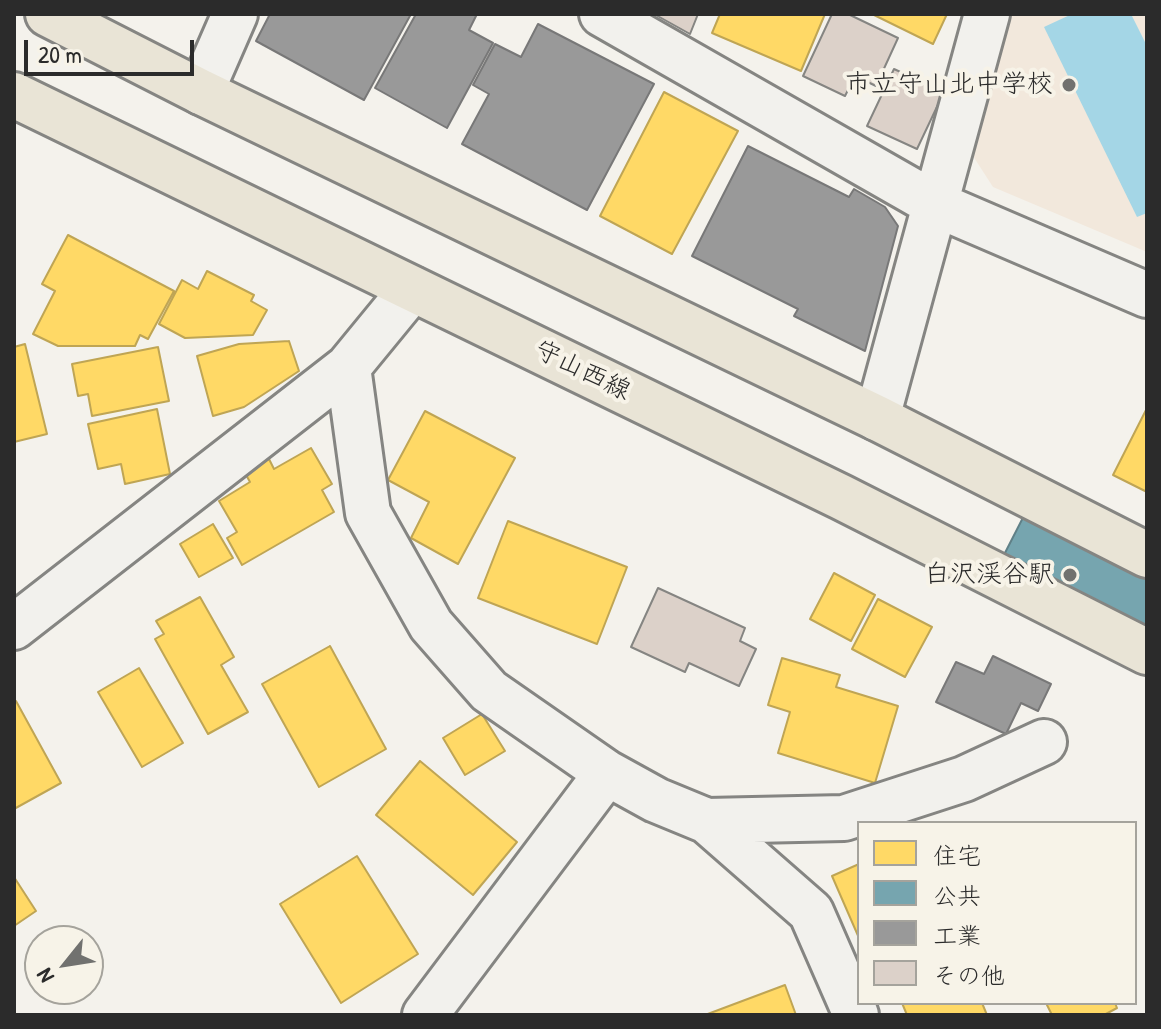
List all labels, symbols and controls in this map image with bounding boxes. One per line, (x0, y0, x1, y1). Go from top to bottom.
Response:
scale bar (28, 24, 198, 74)
text: 20 m (38, 38, 82, 70)
place label: 市立守山北中学校 (845, 69, 1053, 101)
marker: 市立守山北中学校 (1060, 76, 1078, 94)
street label: 守山西線 (528, 334, 636, 408)
place label: 白沢渓谷駅 (924, 559, 1054, 591)
marker: 白沢渓谷駅 (1061, 566, 1079, 584)
legend (857, 821, 1137, 1005)
text: 住宅 (933, 839, 981, 871)
text: 公共 (933, 879, 981, 911)
text: 工業 (933, 919, 981, 951)
north arrow (24, 925, 104, 1005)
text: その他 (933, 959, 1005, 991)
text: N (29, 963, 61, 989)

